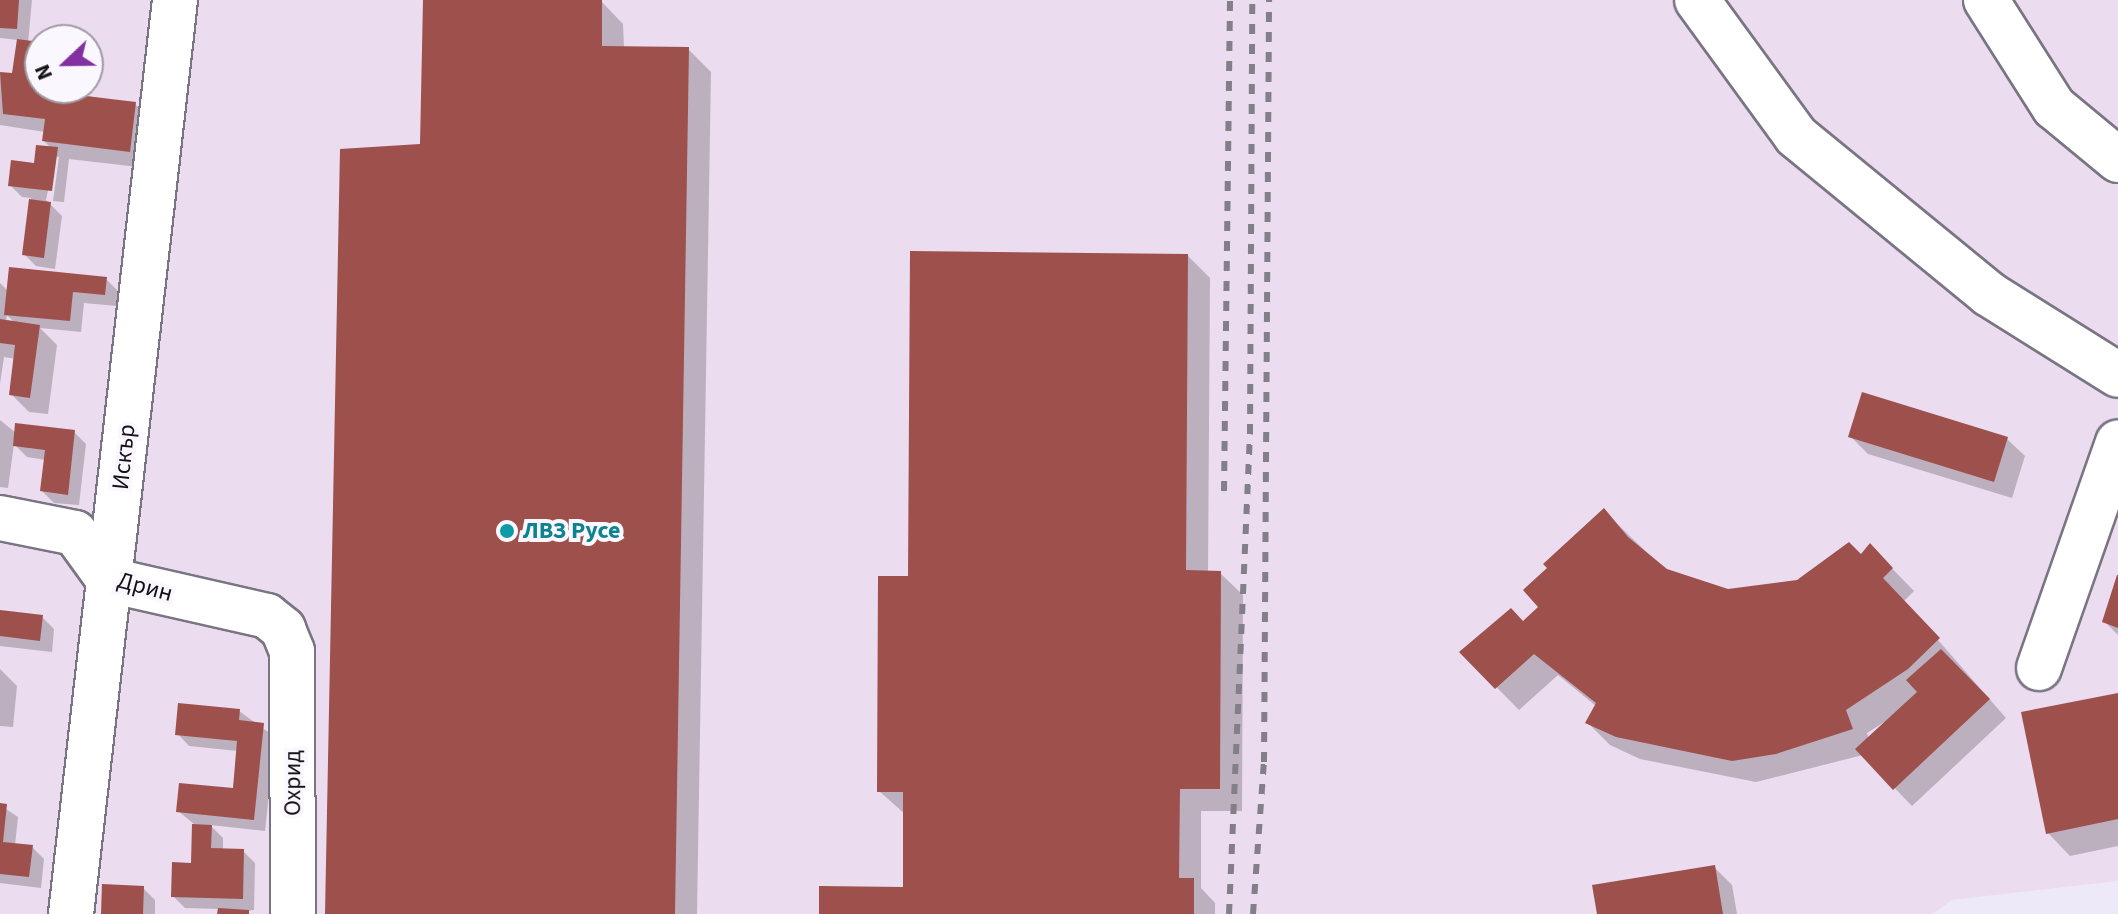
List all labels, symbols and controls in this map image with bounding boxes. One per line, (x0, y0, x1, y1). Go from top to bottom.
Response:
north arrow (24, 24, 104, 104)
text: N (26, 59, 61, 85)
street label: Искър (106, 423, 142, 491)
place label: ЛВЗ Русе (523, 517, 621, 545)
marker: ЛВЗ Русе (498, 522, 516, 540)
street label: Дрин (114, 566, 176, 608)
street label: Охрид (279, 750, 307, 816)

